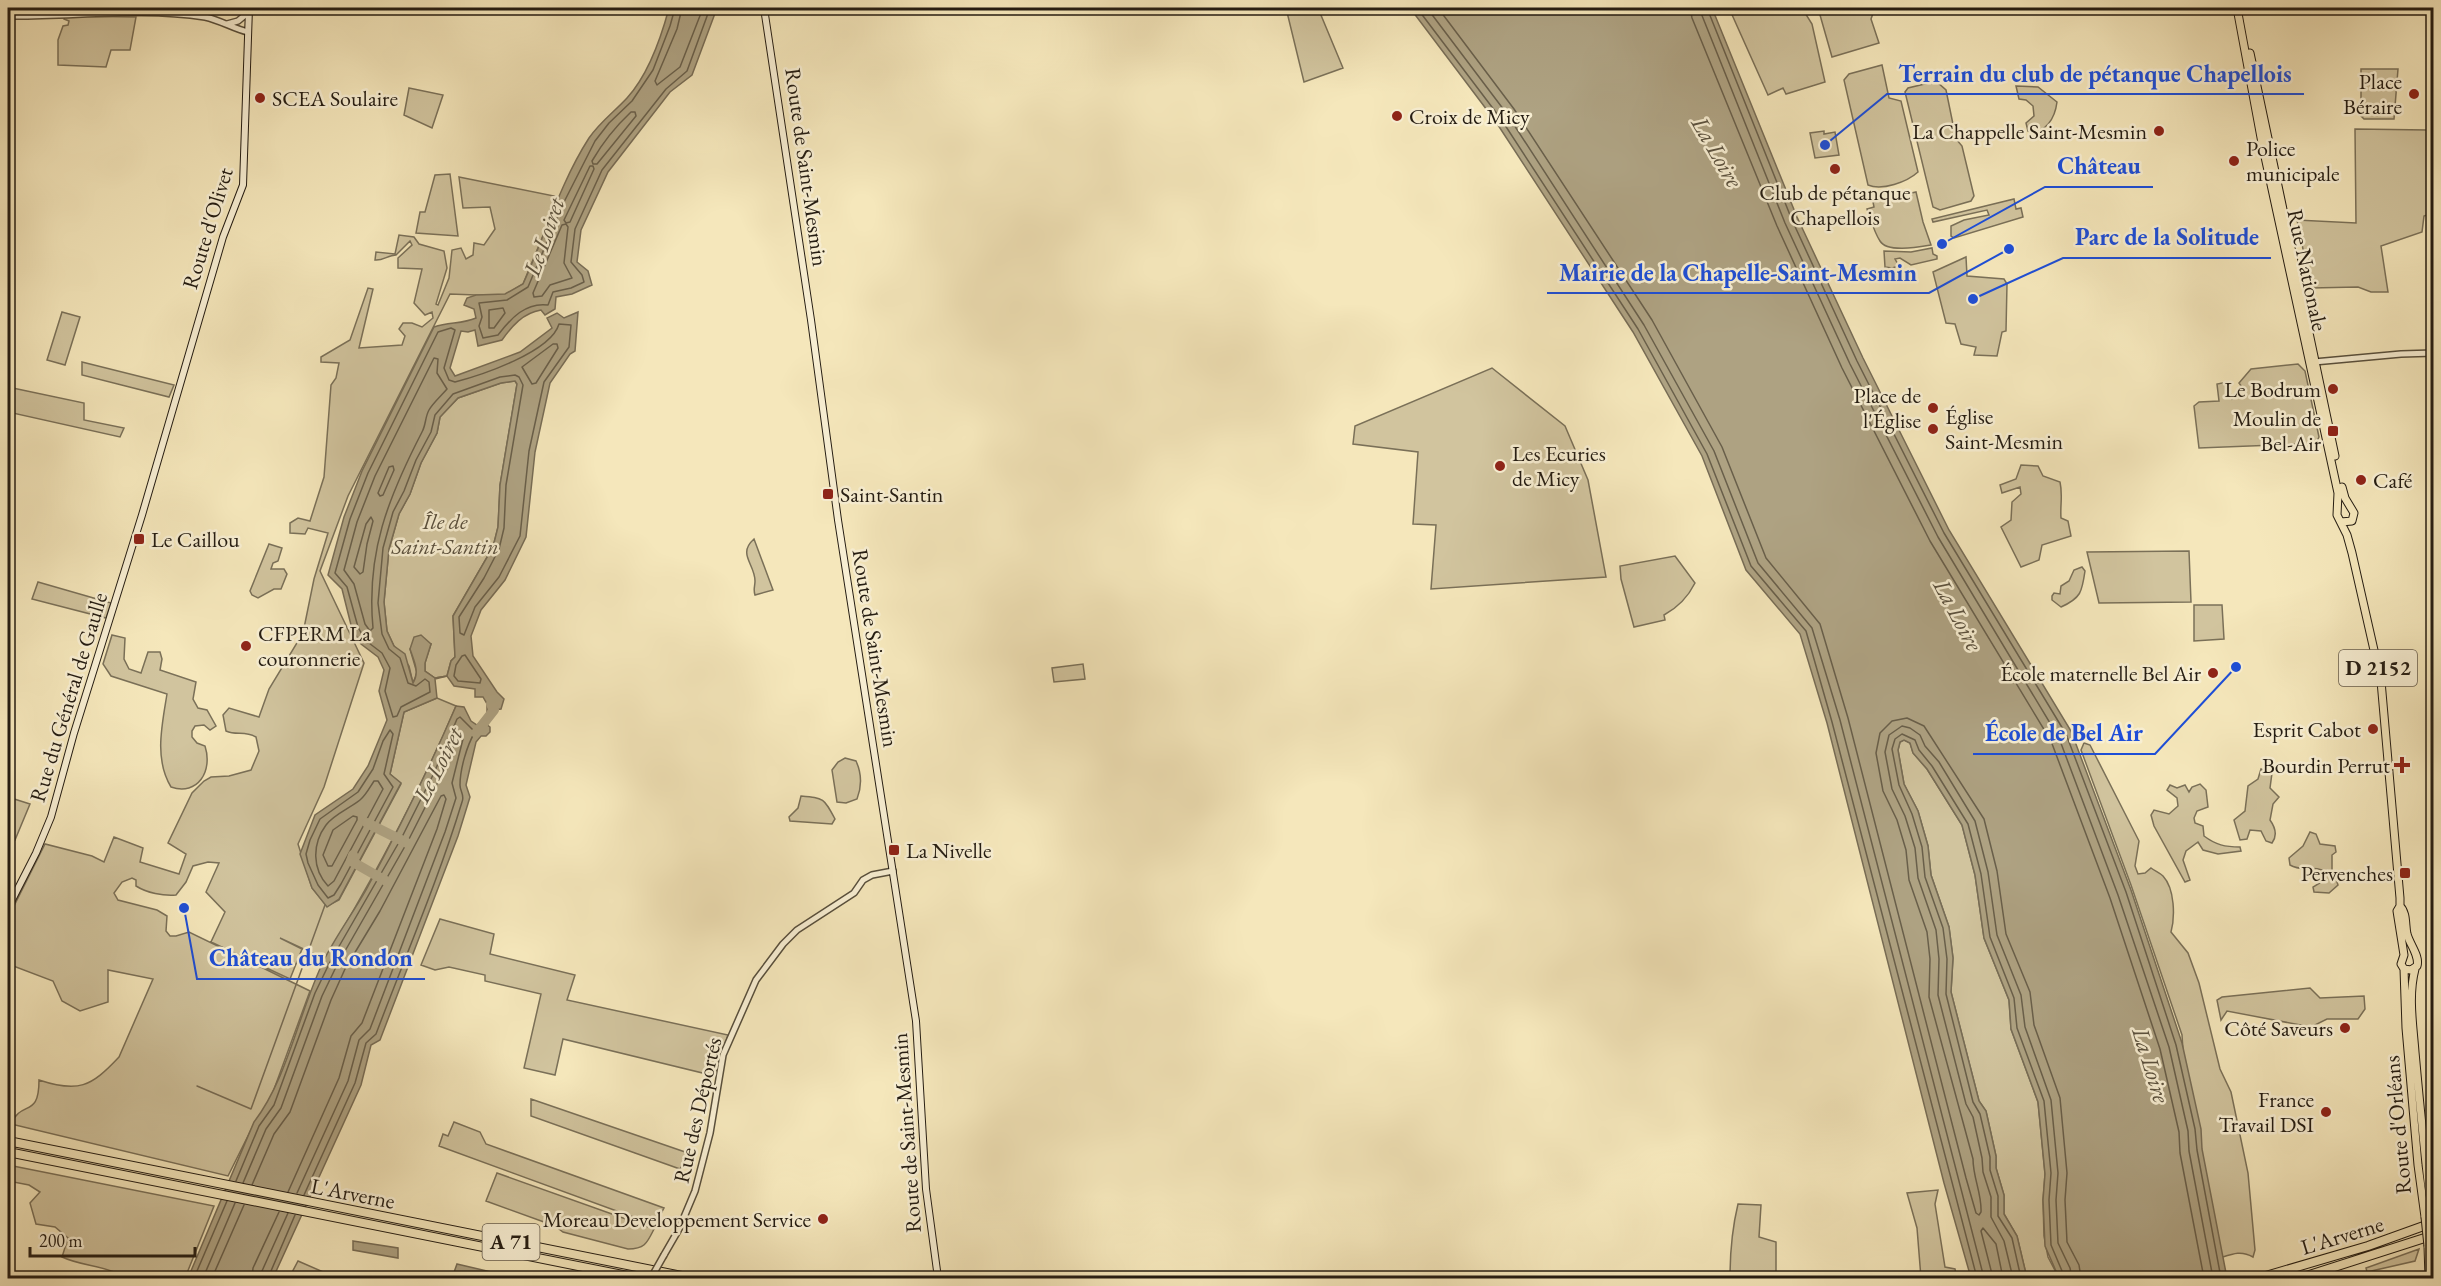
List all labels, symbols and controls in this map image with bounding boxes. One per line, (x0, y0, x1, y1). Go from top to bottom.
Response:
callout: Terrain du club de pétanque Chapellois (1887, 52, 2304, 94)
text: Terrain du club de pétanque Chapellois (1898, 58, 2292, 90)
street label: Route de Saint-Mesmin (778, 66, 835, 269)
place label: Place Béraire (2343, 67, 2402, 121)
place label: SCEA Soulaire (272, 84, 398, 113)
marker: Place Béraire (2407, 87, 2421, 101)
marker: SCEA Soulaire (253, 91, 267, 105)
place label: Croix de Micy (1409, 102, 1530, 131)
marker: Croix de Micy (1390, 109, 1404, 123)
water label: La Loire (1684, 110, 1751, 194)
place label: La Chappelle Saint-Mesmin (1912, 117, 2147, 146)
marker: La Chappelle Saint-Mesmin (2152, 124, 2166, 138)
place label: Police municipale (2246, 134, 2340, 188)
callout: Château (2045, 145, 2153, 187)
text: Château (2057, 150, 2142, 181)
marker: Police municipale (2227, 154, 2241, 168)
marker: Club de pétanque Chapellois (1828, 162, 1842, 176)
street label: Route d'Olivet (175, 164, 240, 292)
place label: Club de pétanque Chapellois (1759, 178, 1911, 232)
water label: Le Loiret (515, 193, 572, 281)
street label: Rue Nationale (2280, 206, 2335, 334)
callout: Parc de la Solitude (2063, 216, 2271, 258)
text: Parc de la Solitude (2075, 221, 2259, 252)
callout: Mairie de la Chapelle-Saint-Mesmin (1547, 251, 1929, 293)
text: Mairie de la Chapelle-Saint-Mesmin (1559, 257, 1917, 288)
place label: Le Bodrum (2224, 375, 2321, 404)
place label: Place de l'Église (1854, 381, 1921, 435)
marker: Le Bodrum (2326, 382, 2340, 396)
marker: Place de l'Église (1926, 401, 1940, 415)
place label: Église Saint-Mesmin (1945, 402, 2064, 456)
place label: Moulin de Bel-Air (2233, 404, 2322, 458)
marker: Église Saint-Mesmin (1926, 422, 1940, 436)
marker: Moulin de Bel-Air (2326, 424, 2340, 438)
place label: Les Ecuries de Micy (1512, 439, 1606, 493)
marker: Les Ecuries de Micy (1493, 459, 1507, 473)
place label: Café (2373, 466, 2413, 495)
marker: Café (2354, 473, 2368, 487)
place label: Saint-Santin (840, 480, 944, 509)
marker: Saint-Santin (821, 487, 835, 501)
park label: Île de Saint-Santin (390, 507, 499, 561)
place label: Le Caillou (151, 525, 240, 554)
marker: Le Caillou (132, 532, 146, 546)
street label: Route de Saint-Mesmin (846, 547, 906, 750)
water label: La Loire (1926, 572, 1991, 657)
street label: Rue du Général de Gaulle (23, 588, 114, 805)
place label: CFPERM La couronnerie (258, 619, 371, 673)
marker: CFPERM La couronnerie (239, 639, 253, 653)
road number: D 2152 (2339, 650, 2417, 686)
place label: École maternelle Bel Air (2000, 659, 2202, 688)
marker: École maternelle Bel Air (2206, 666, 2220, 680)
callout: École de Bel Air (1973, 712, 2155, 754)
place label: Esprit Cabot (2252, 715, 2361, 744)
text: École de Bel Air (1985, 717, 2143, 748)
water label: Le Loiret (405, 721, 470, 809)
marker: Esprit Cabot (2366, 722, 2380, 736)
place label: Bourdin Perrut (2262, 751, 2390, 780)
marker: Bourdin Perrut (2395, 758, 2409, 772)
place label: La Nivelle (906, 836, 992, 865)
marker: La Nivelle (887, 843, 901, 857)
place label: Pervenches (2301, 859, 2393, 888)
marker: Pervenches (2398, 866, 2412, 880)
callout: Château du Rondon (197, 937, 425, 979)
text: Château du Rondon (209, 942, 413, 973)
place label: Côté Saveurs (2224, 1014, 2333, 1043)
marker: Côté Saveurs (2338, 1021, 2352, 1035)
water label: La Loire (2125, 1022, 2178, 1107)
street label: Route de Saint-Mesmin (885, 1032, 928, 1234)
street label: Rue des Déportés (667, 1034, 728, 1186)
street label: Route d'Orléans (2377, 1054, 2418, 1196)
place label: France Travail DSI (2218, 1085, 2315, 1139)
marker: France Travail DSI (2319, 1105, 2333, 1119)
street label: L'Arverne (308, 1171, 398, 1216)
place label: Moreau Developpement Service (543, 1205, 811, 1234)
street label: L'Arverne (2297, 1209, 2387, 1262)
marker: Moreau Developpement Service (816, 1212, 830, 1226)
scale bar (30, 1220, 195, 1258)
road number: A 71 (482, 1224, 540, 1260)
text: 200 m (39, 1229, 83, 1252)

